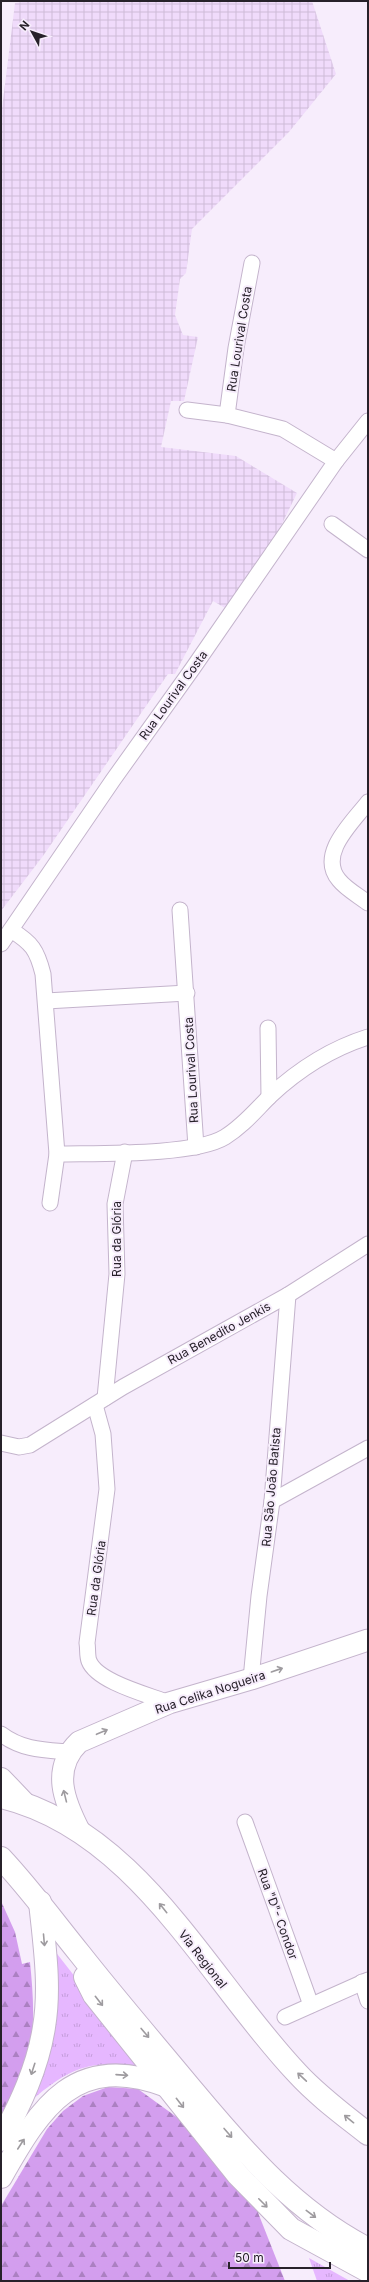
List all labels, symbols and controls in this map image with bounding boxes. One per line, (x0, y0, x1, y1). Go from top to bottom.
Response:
north arrow (12, 12, 52, 52)
text: N (16, 18, 32, 33)
street label: Rua Lourival Costa (223, 285, 255, 393)
street label: Rua Lourival Costa (136, 648, 210, 742)
street label: Rua Lourival Costa (181, 1017, 201, 1123)
street label: Rua da Glória (109, 1201, 124, 1277)
street label: Rua Benedito Jenkis (165, 1298, 273, 1368)
street label: Rua São João Batista (258, 1427, 284, 1547)
street label: Rua da Glória (83, 1539, 109, 1617)
one-way arrow (271, 1666, 283, 1674)
street label: Rua Celika Nogueira (153, 1667, 267, 1717)
one-way arrow (96, 1728, 108, 1735)
one-way arrow (61, 1789, 68, 1802)
street label: Rua "D"- Condor (255, 1866, 302, 1962)
one-way arrow (159, 1902, 168, 1913)
street label: Via Regional (176, 1927, 230, 1991)
one-way arrow (40, 1933, 47, 1946)
one-way arrow (95, 1996, 104, 2007)
one-way arrow (141, 2027, 150, 2038)
one-way arrow (29, 2062, 36, 2075)
one-way arrow (115, 2072, 128, 2079)
one-way arrow (297, 2073, 307, 2082)
one-way arrow (176, 2097, 184, 2108)
one-way arrow (344, 2115, 355, 2123)
one-way arrow (224, 2127, 233, 2138)
one-way arrow (17, 2138, 25, 2150)
one-way arrow (258, 2198, 268, 2208)
one-way arrow (306, 2210, 317, 2218)
scale bar (229, 2244, 330, 2270)
text: 50 m (235, 2250, 264, 2265)

